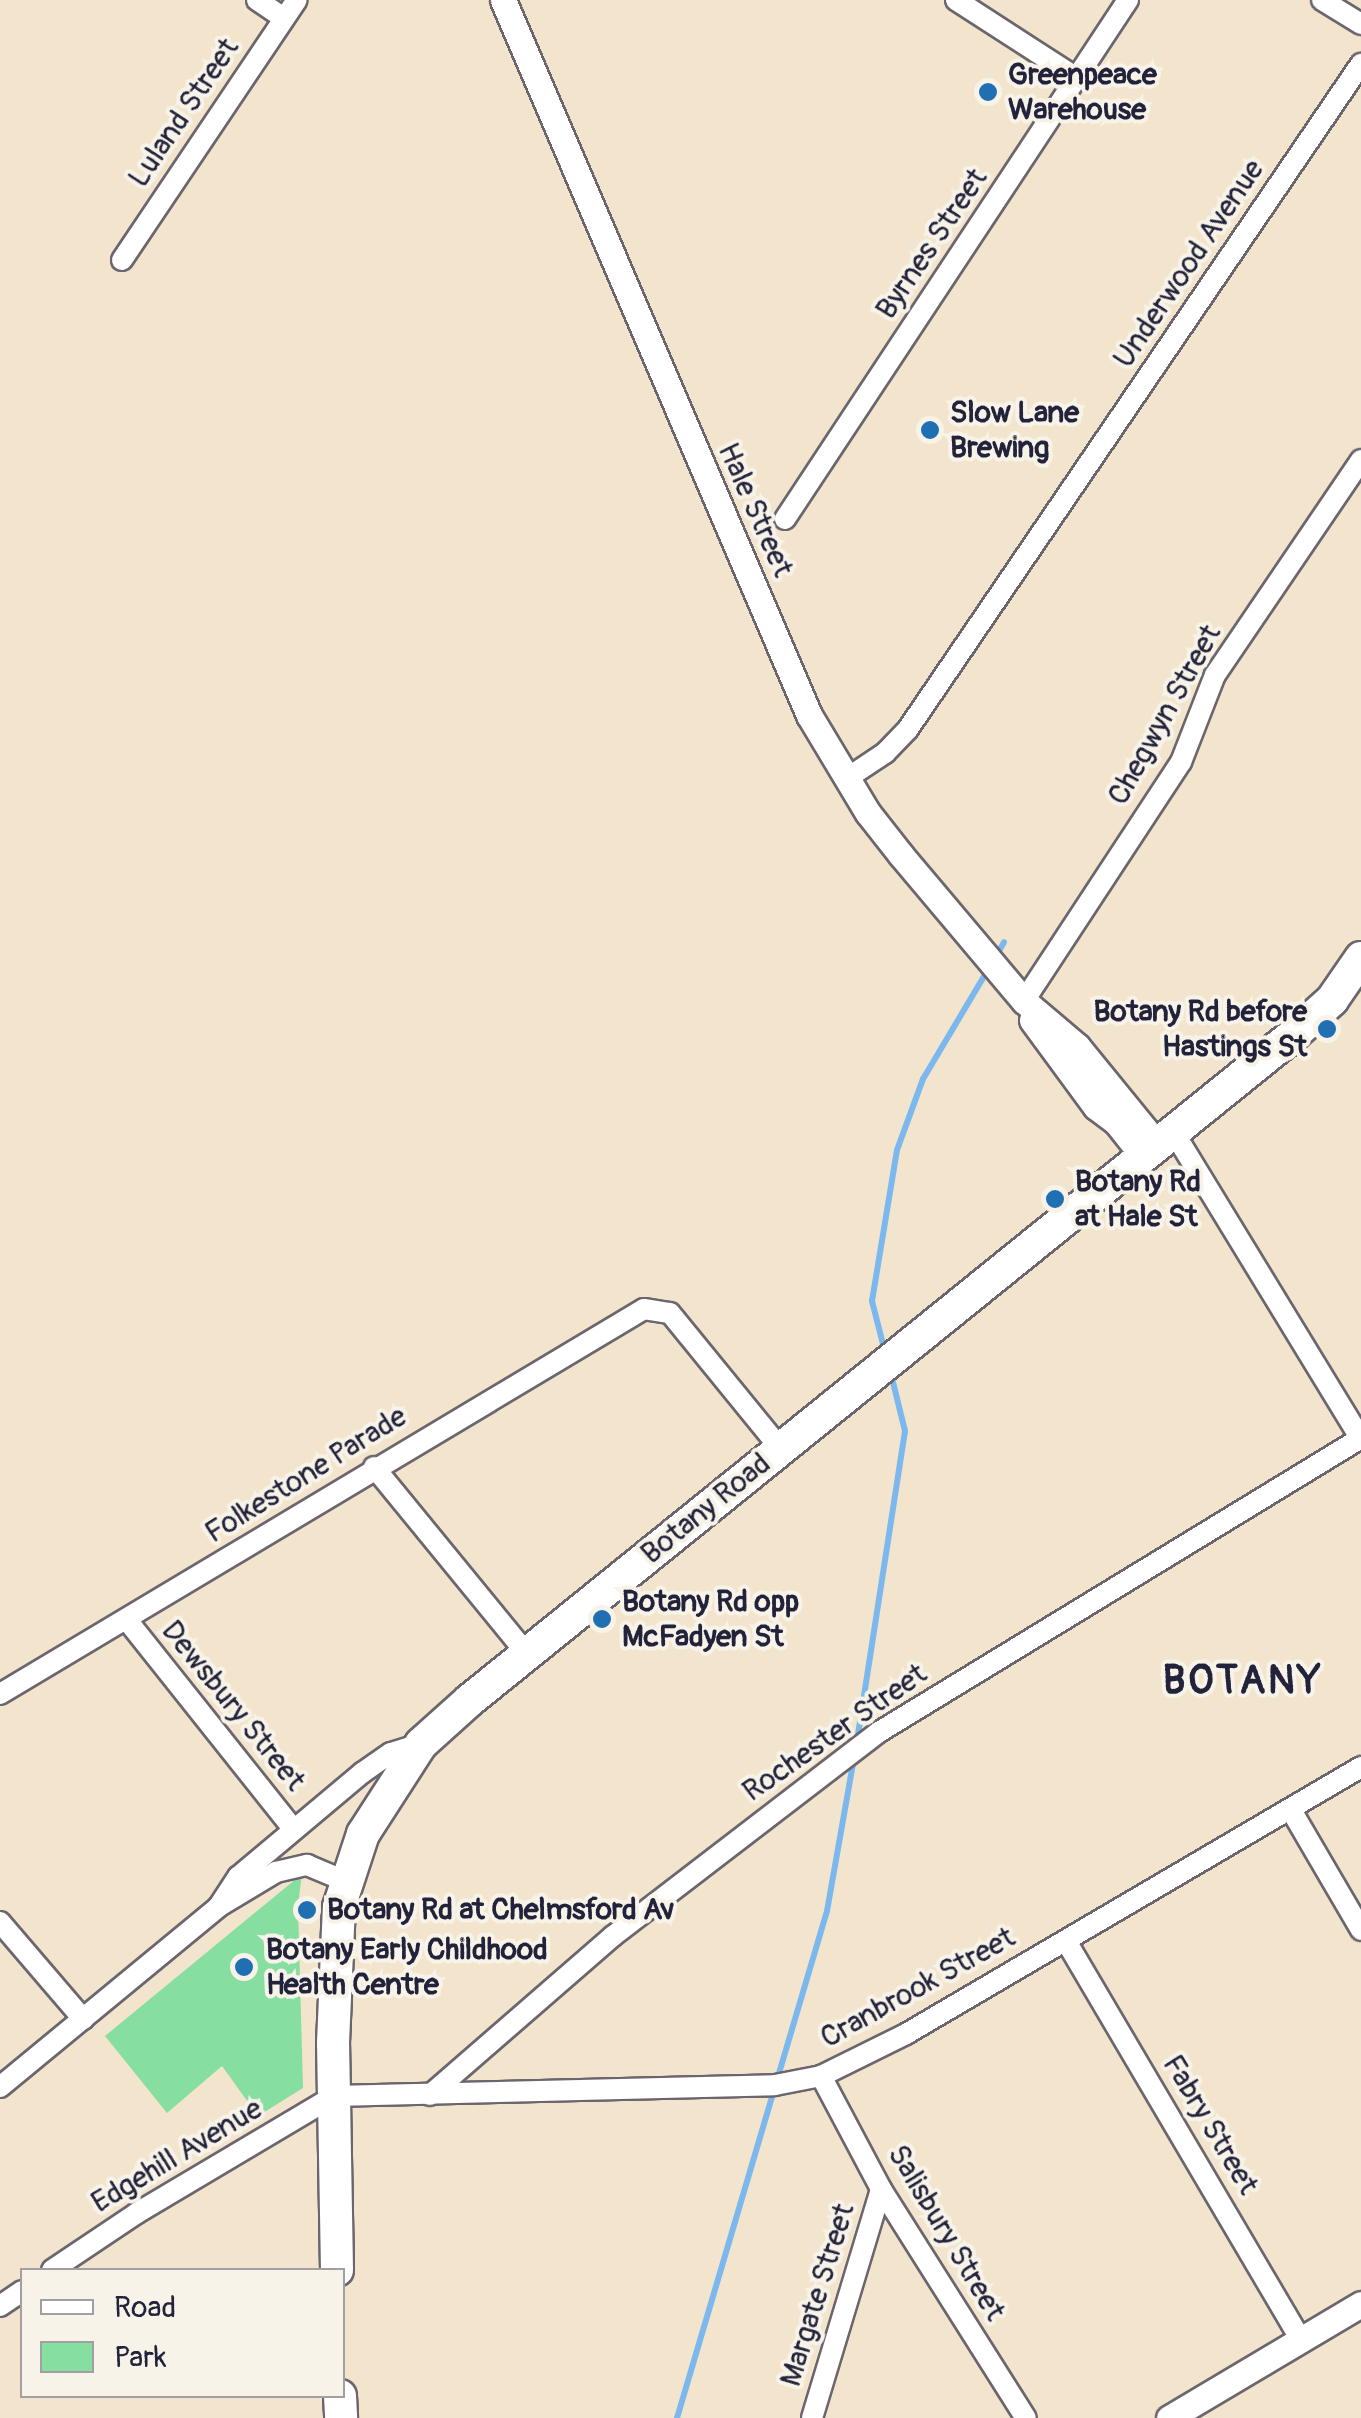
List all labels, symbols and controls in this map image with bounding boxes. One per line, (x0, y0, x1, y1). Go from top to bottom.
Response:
street label: Luland Street (121, 32, 247, 194)
place label: Greenpeace Warehouse (1008, 57, 1157, 128)
marker: Greenpeace Warehouse (977, 81, 999, 103)
street label: Underwood Avenue (1106, 153, 1272, 375)
street label: Byrnes Street (869, 162, 995, 326)
place label: Slow Lane Brewing (950, 395, 1079, 466)
marker: Slow Lane Brewing (919, 419, 941, 441)
street label: Hale Street (710, 437, 800, 583)
street label: Chegwyn Street (1101, 619, 1229, 811)
place label: Botany Rd before Hastings St (1094, 994, 1307, 1064)
marker: Botany Rd before Hastings St (1316, 1018, 1338, 1040)
place label: Botany Rd at Hale St (1075, 1164, 1201, 1234)
marker: Botany Rd at Hale St (1044, 1188, 1066, 1210)
street label: Folkestone Parade (199, 1399, 413, 1551)
street label: Botany Road (634, 1446, 778, 1572)
place label: Botany Rd opp McFadyen St (622, 1584, 799, 1654)
marker: Botany Rd opp McFadyen St (591, 1608, 613, 1630)
street label: Dewsbury Street (153, 1614, 313, 1798)
street label: Rochester Street (736, 1656, 934, 1810)
district label: BOTANY (1163, 1657, 1323, 1705)
place label: Botany Rd at Chelmsford Av (327, 1892, 674, 1928)
marker: Botany Rd at Chelmsford Av (296, 1899, 318, 1921)
street label: Cranbrook Street (815, 1920, 1021, 2056)
place label: Botany Early Childhood Health Centre (266, 1932, 548, 2002)
marker: Botany Early Childhood Health Centre (231, 1954, 257, 1980)
street label: Fabry Street (1154, 2049, 1266, 2201)
street label: Edgehill Avenue (85, 2091, 269, 2221)
street label: Salisbury Street (879, 2139, 1013, 2327)
street label: Margate Street (773, 2199, 863, 2391)
legend (20, 2268, 345, 2398)
text: Road (114, 2289, 176, 2326)
text: Park (114, 2339, 167, 2376)

